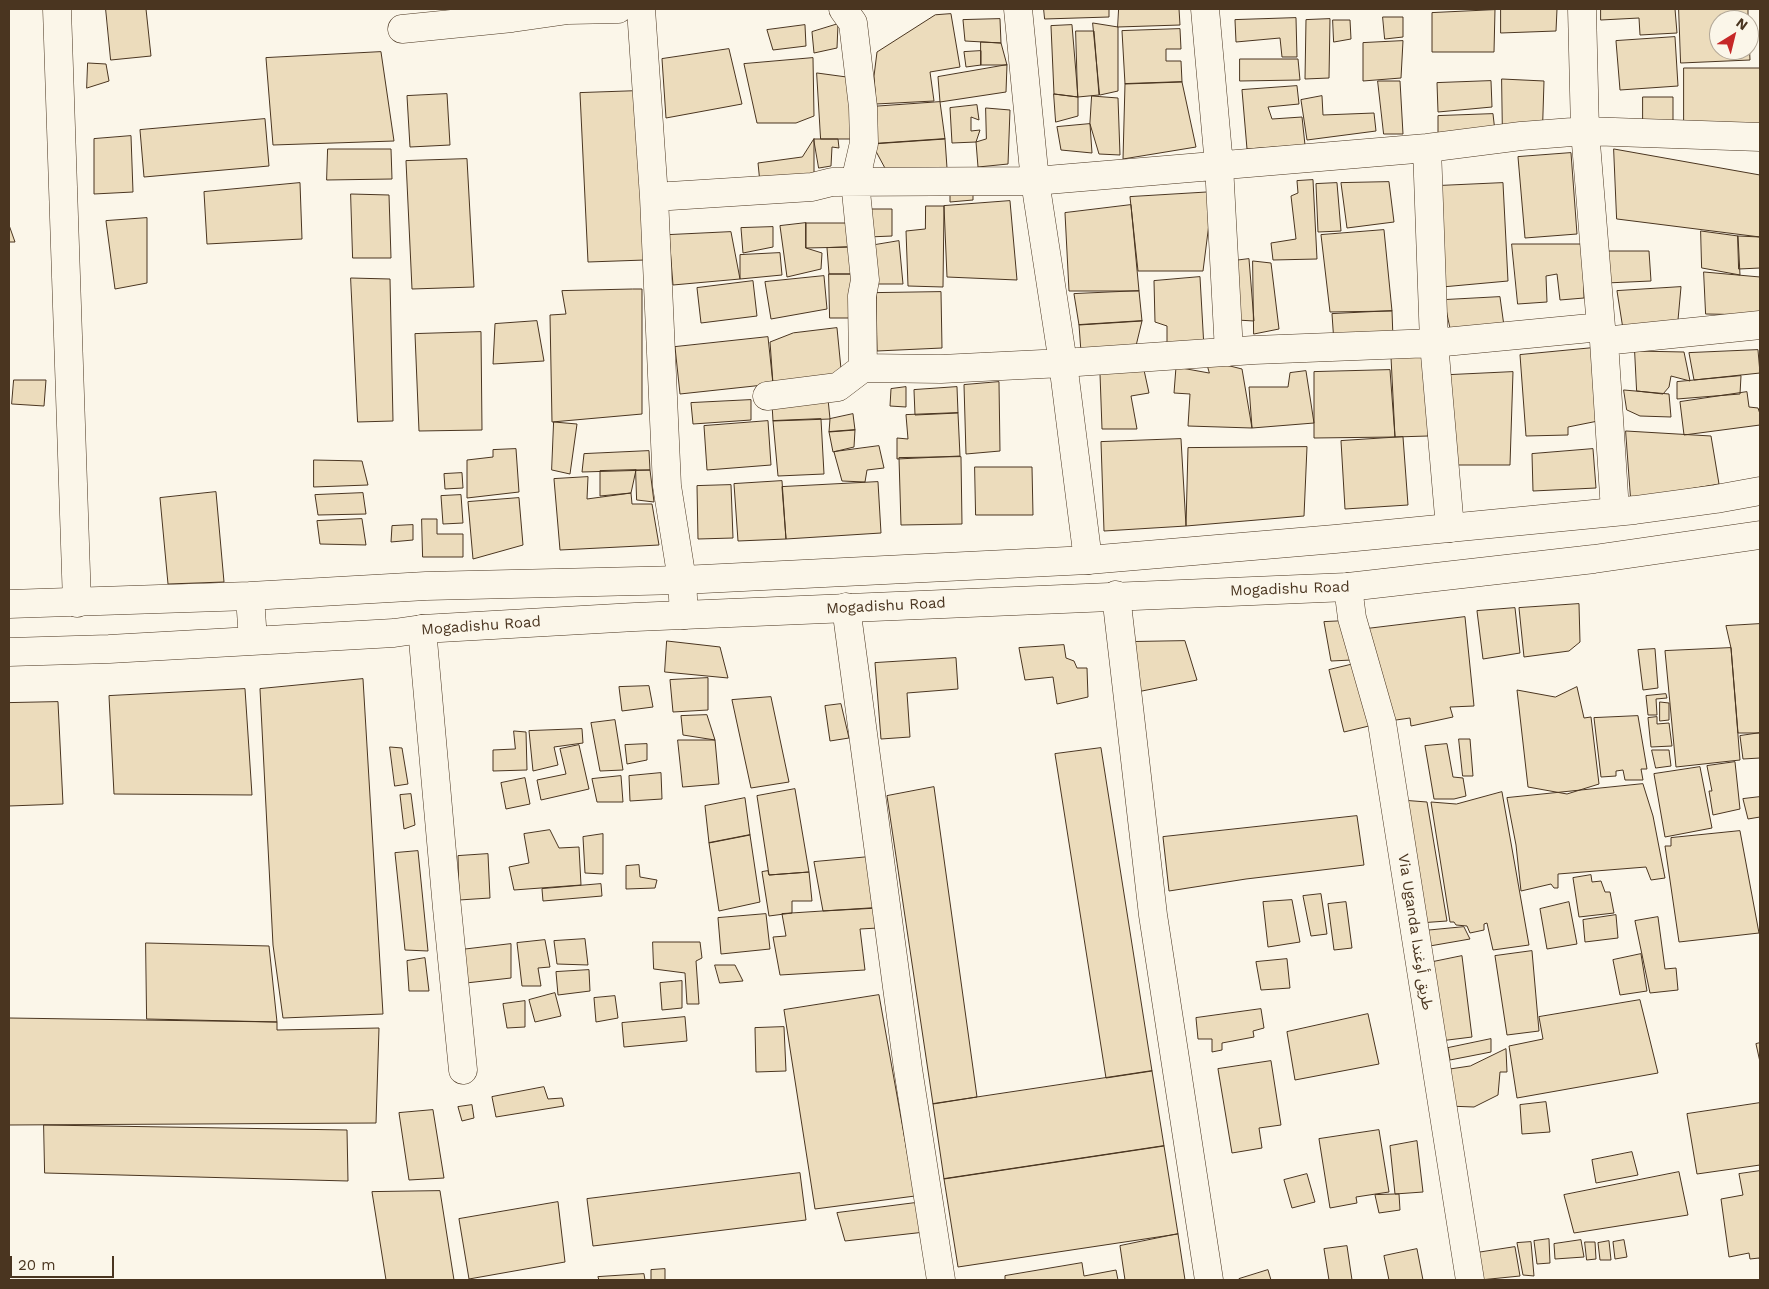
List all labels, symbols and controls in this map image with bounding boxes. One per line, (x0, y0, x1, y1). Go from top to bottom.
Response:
north arrow (1709, 10, 1759, 60)
text: N (1733, 14, 1751, 33)
street label: Mogadishu Road (1230, 578, 1350, 600)
street label: Mogadishu Road (826, 594, 946, 618)
street label: Mogadishu Road (421, 613, 541, 639)
street label: Via Uganda طريق أوغندا (1394, 852, 1436, 1012)
scale bar (12, 1246, 116, 1278)
text: 20 m (18, 1256, 56, 1274)

